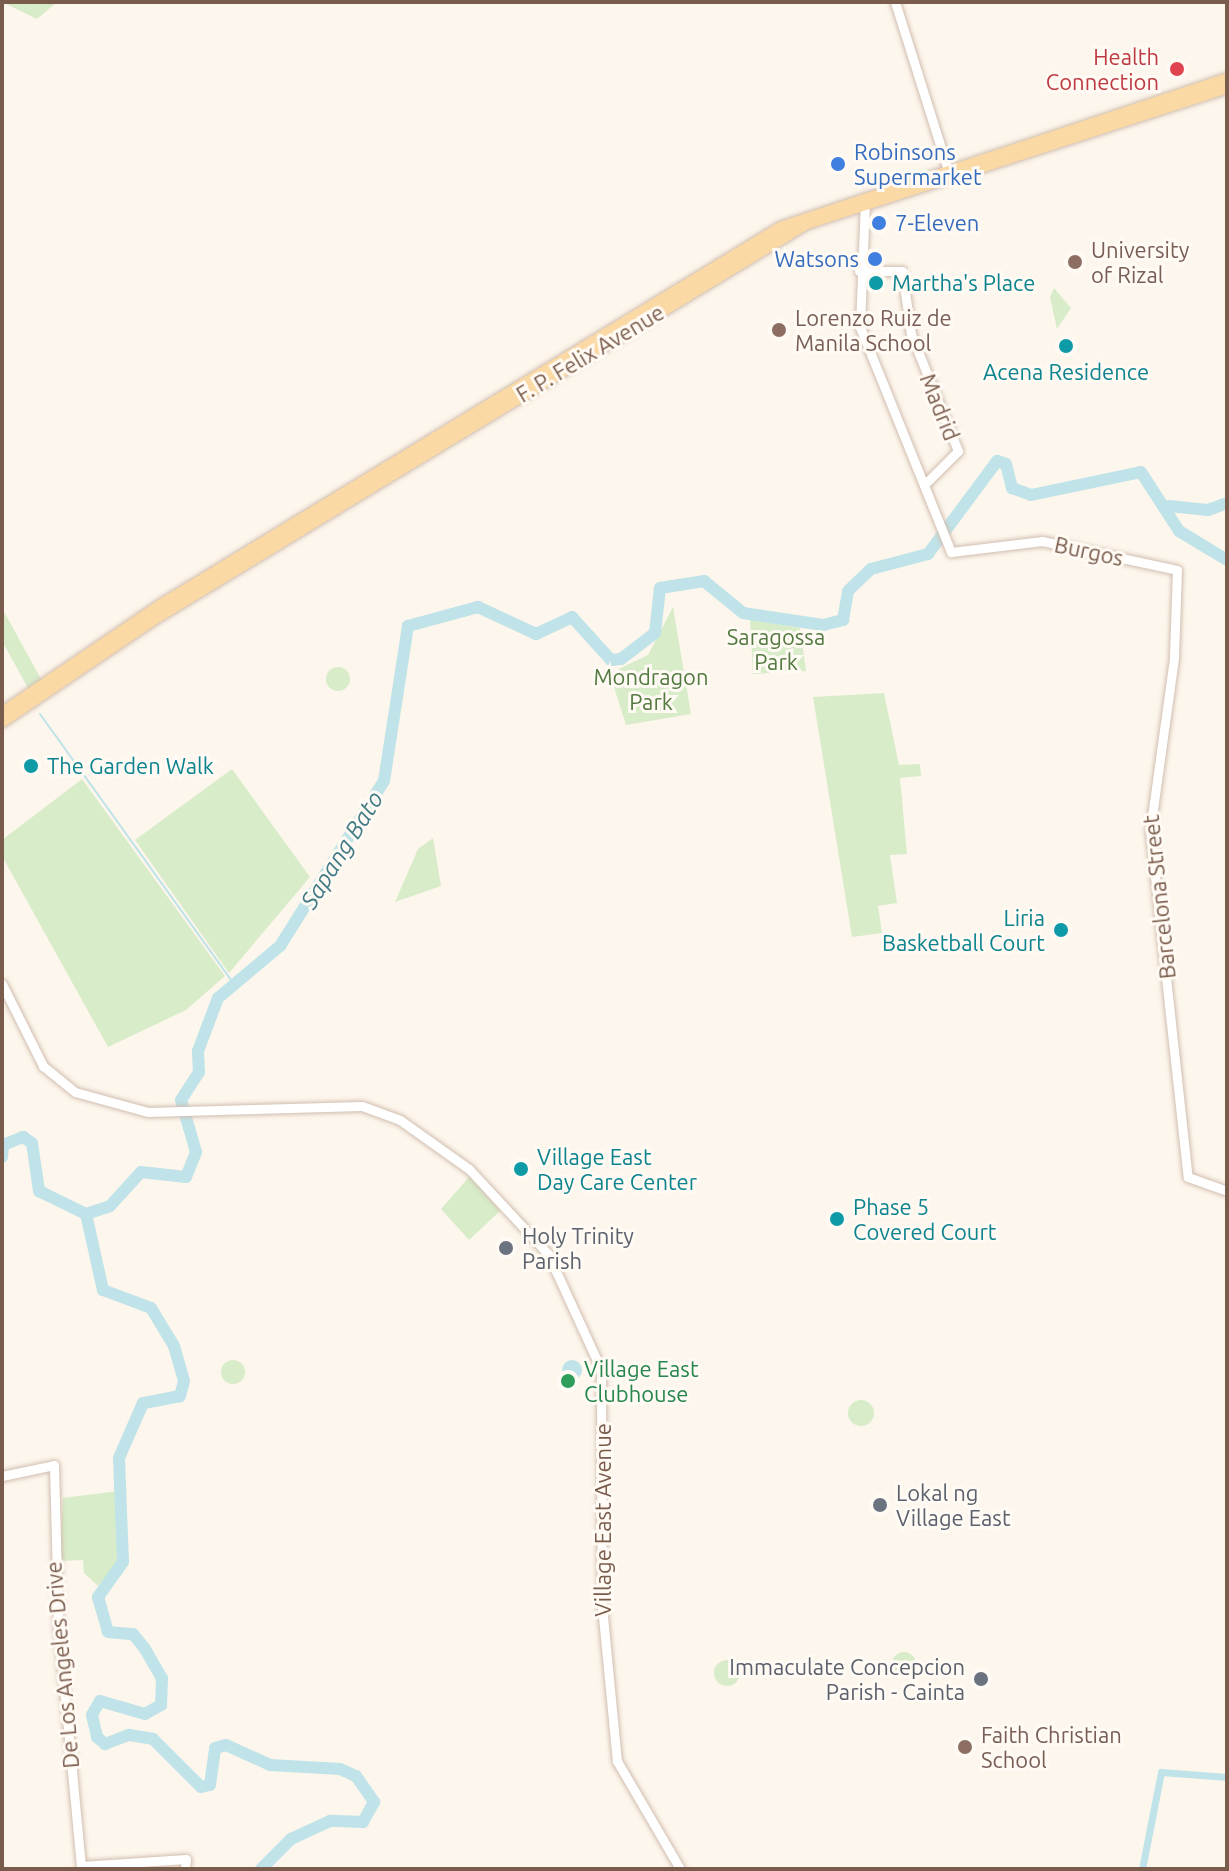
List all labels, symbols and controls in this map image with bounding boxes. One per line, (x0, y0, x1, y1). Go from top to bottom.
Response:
place label: Health Connection (1046, 43, 1159, 94)
marker: Health Connection (1166, 58, 1188, 80)
place label: Robinsons Supermarket (854, 138, 982, 190)
marker: Robinsons Supermarket (829, 155, 847, 173)
place label: 7-Eleven (895, 210, 979, 236)
marker: 7-Eleven (870, 214, 888, 232)
place label: University of Rizal (1091, 236, 1189, 288)
place label: Watsons (775, 246, 859, 272)
marker: Watsons (866, 250, 884, 268)
marker: University of Rizal (1066, 253, 1084, 271)
place label: Martha's Place (892, 270, 1035, 296)
marker: Martha's Place (867, 274, 885, 292)
street label: F. P. Felix Avenue (511, 298, 669, 408)
place label: Lorenzo Ruiz de Manila School (795, 304, 952, 356)
marker: Lorenzo Ruiz de Manila School (770, 321, 788, 339)
marker: Acena Residence (1057, 337, 1075, 355)
place label: Acena Residence (983, 359, 1149, 385)
street label: Madrid (915, 370, 965, 444)
street label: Burgos (1052, 531, 1126, 571)
park label: Saragossa Park (727, 623, 825, 674)
park label: Mondragon Park (593, 663, 709, 714)
place label: The Garden Walk (47, 753, 214, 779)
marker: The Garden Walk (22, 757, 40, 775)
water label: Sapang Bato (295, 786, 389, 914)
street label: Barcelona Street (1137, 814, 1181, 980)
place label: Liria Basketball Court (882, 904, 1045, 956)
marker: Liria Basketball Court (1052, 921, 1070, 939)
place label: Village East Day Care Center (537, 1143, 697, 1194)
marker: Village East Day Care Center (512, 1160, 530, 1178)
place label: Phase 5 Covered Court (853, 1193, 996, 1244)
marker: Phase 5 Covered Court (828, 1210, 846, 1228)
place label: Holy Trinity Parish (522, 1222, 634, 1274)
marker: Holy Trinity Parish (497, 1239, 515, 1257)
place label: Village East Clubhouse (584, 1355, 699, 1406)
marker: Village East Clubhouse (559, 1372, 577, 1390)
street label: Village East Avenue (590, 1423, 616, 1617)
place label: Lokal ng Village East (896, 1479, 1011, 1530)
marker: Lokal ng Village East (871, 1496, 889, 1514)
street label: De Los Angeles Drive (40, 1560, 84, 1770)
place label: Immaculate Concepcion Parish - Cainta (729, 1653, 965, 1704)
marker: Immaculate Concepcion Parish - Cainta (972, 1670, 990, 1688)
place label: Faith Christian School (981, 1721, 1122, 1772)
marker: Faith Christian School (956, 1738, 974, 1756)

